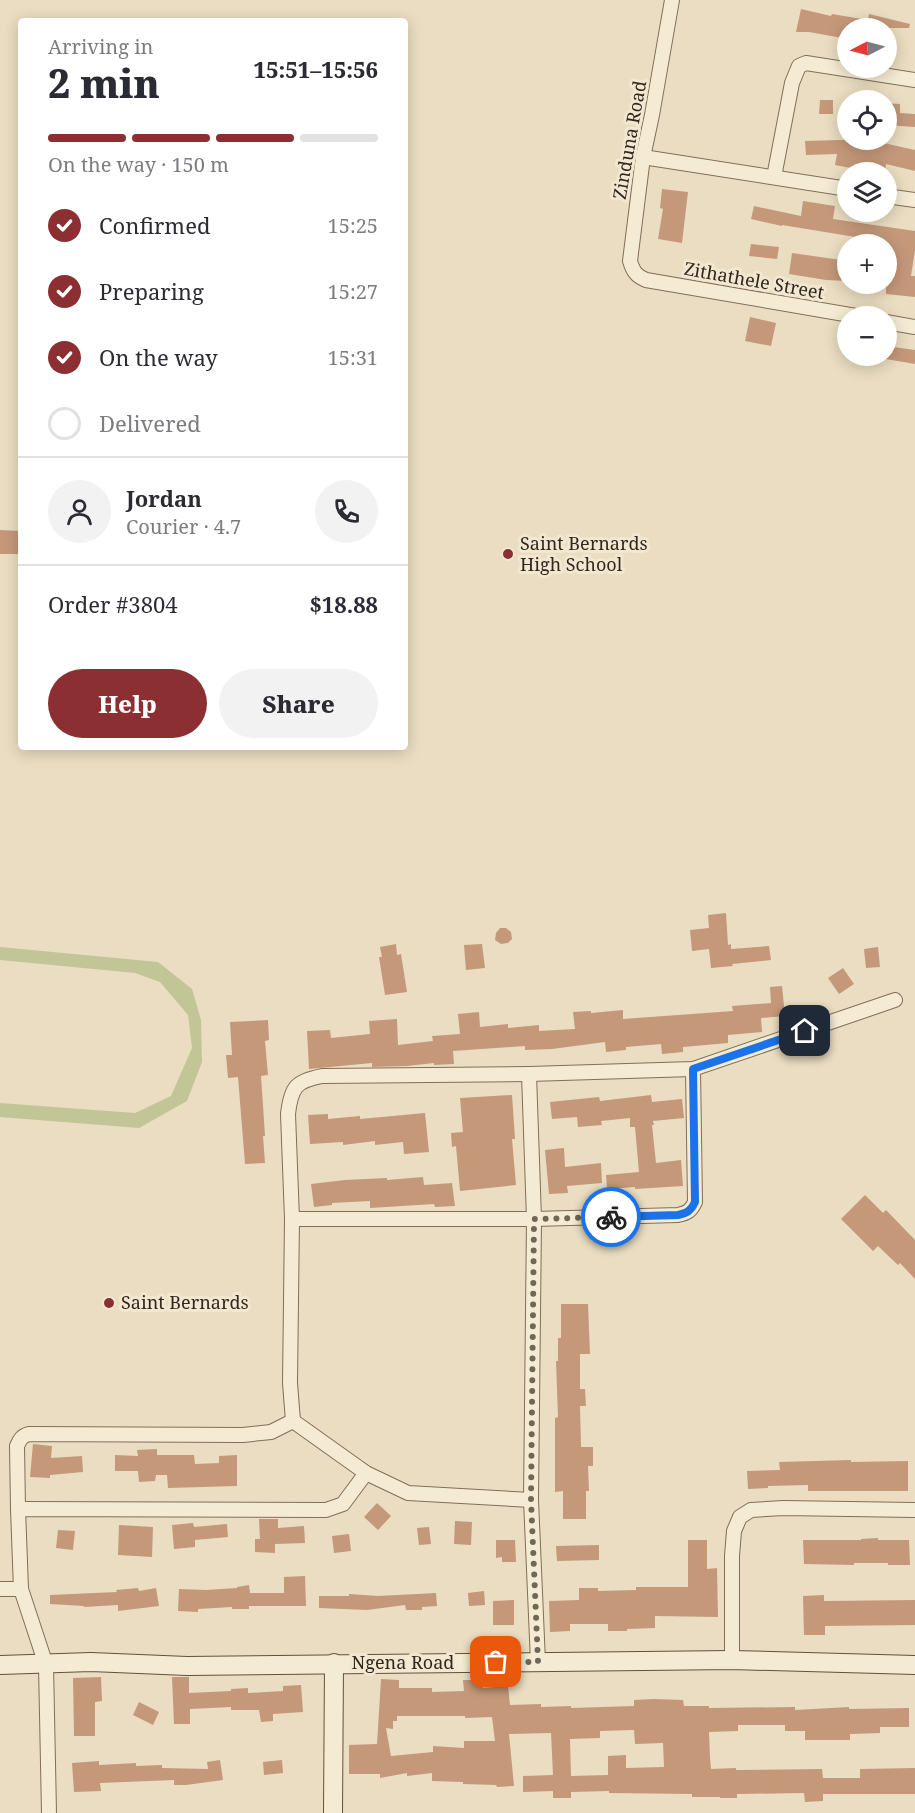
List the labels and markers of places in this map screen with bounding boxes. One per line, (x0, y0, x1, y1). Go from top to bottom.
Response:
place label: Saint Bernards High School (520, 531, 648, 576)
marker: Saint Bernards High School (501, 547, 515, 561)
pin (779, 1005, 830, 1056)
place label: Saint Bernards (121, 1290, 249, 1314)
marker: Saint Bernards (102, 1296, 116, 1310)
pin (470, 1636, 521, 1687)

